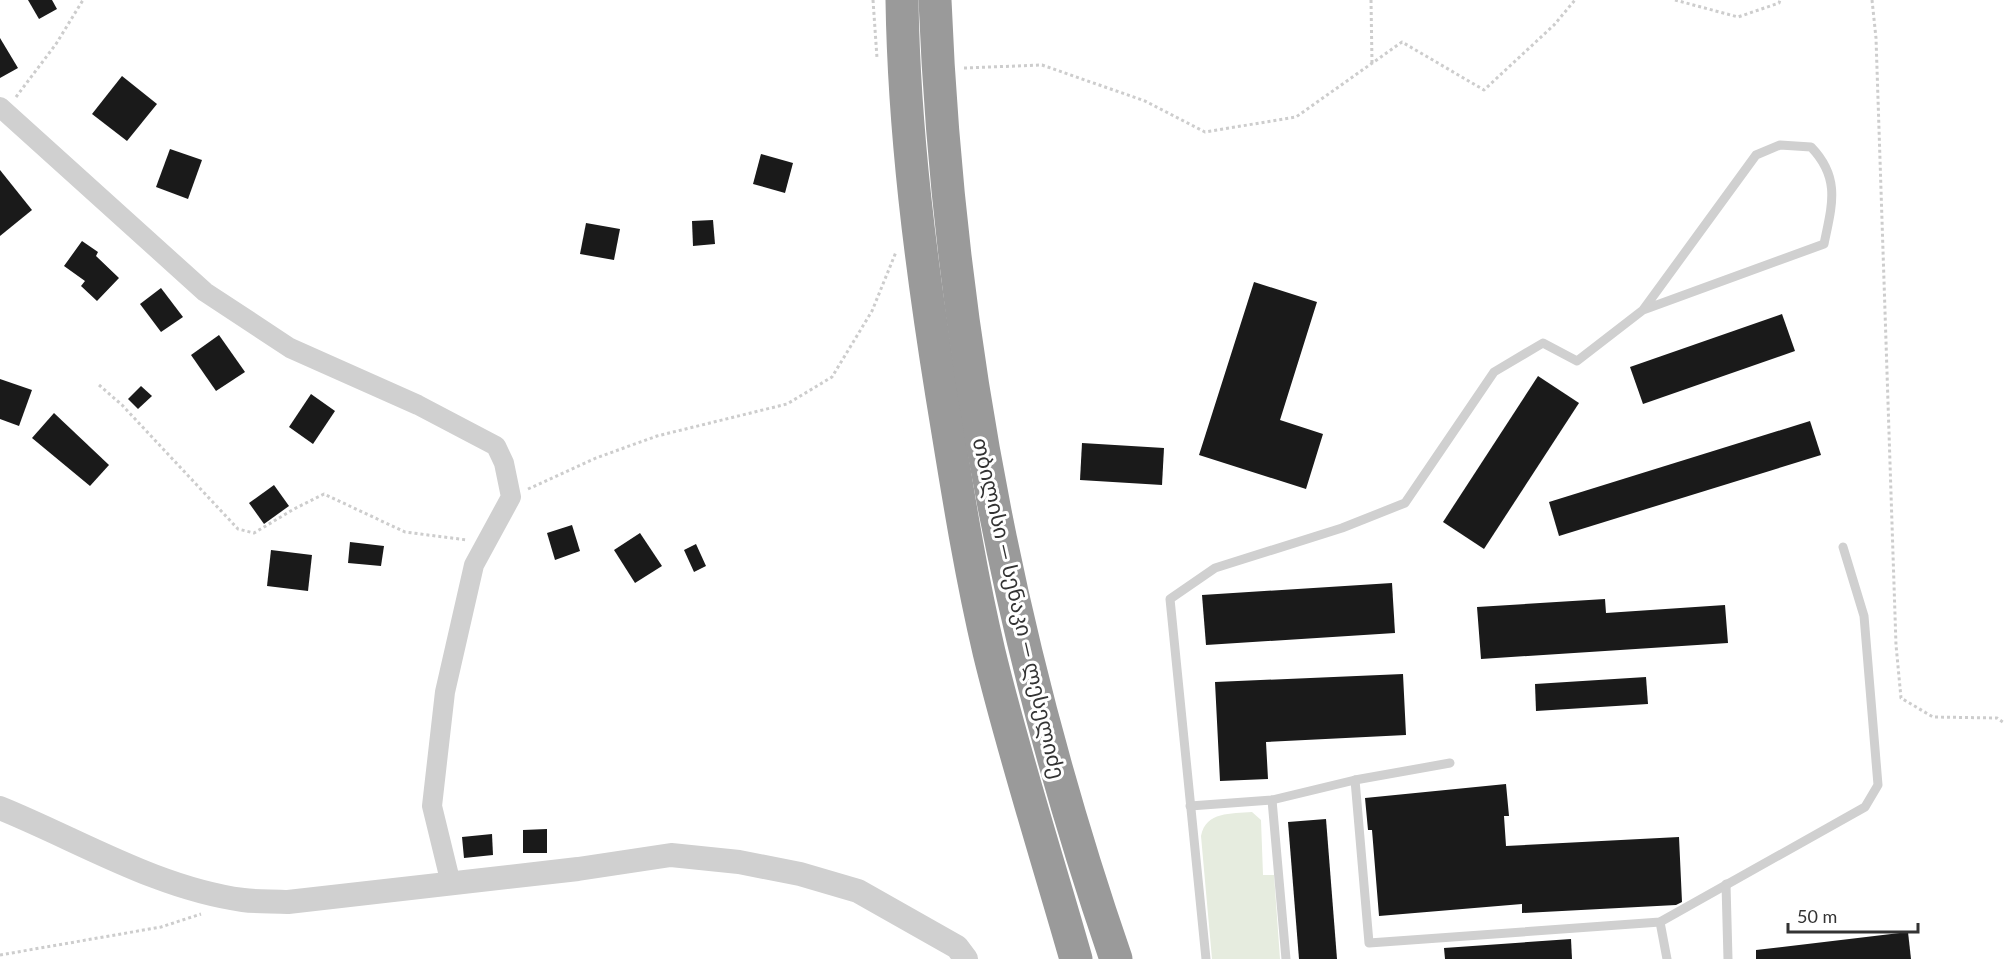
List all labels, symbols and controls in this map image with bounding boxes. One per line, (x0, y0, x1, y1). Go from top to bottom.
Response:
street label: თბილისი — სენაკი — ლესელიძე (967, 435, 1071, 781)
scale bar (1788, 896, 1918, 934)
text: 50 m (1797, 905, 1837, 927)

